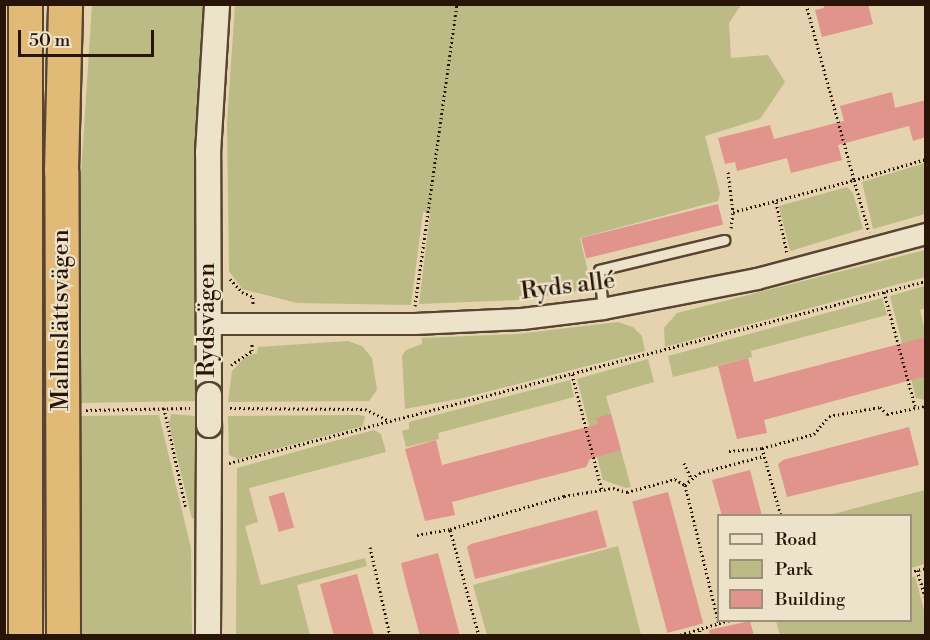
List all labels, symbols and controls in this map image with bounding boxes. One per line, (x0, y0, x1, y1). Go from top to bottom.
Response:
scale bar (21, 18, 158, 56)
text: 50 m (29, 29, 70, 52)
street label: Malmslättsvägen (48, 229, 76, 411)
street label: Rydsvägen (194, 263, 222, 377)
street label: Ryds allé (519, 267, 617, 307)
legend (717, 514, 912, 622)
text: Road (775, 528, 817, 551)
text: Park (775, 558, 812, 581)
text: Building (775, 588, 845, 611)

